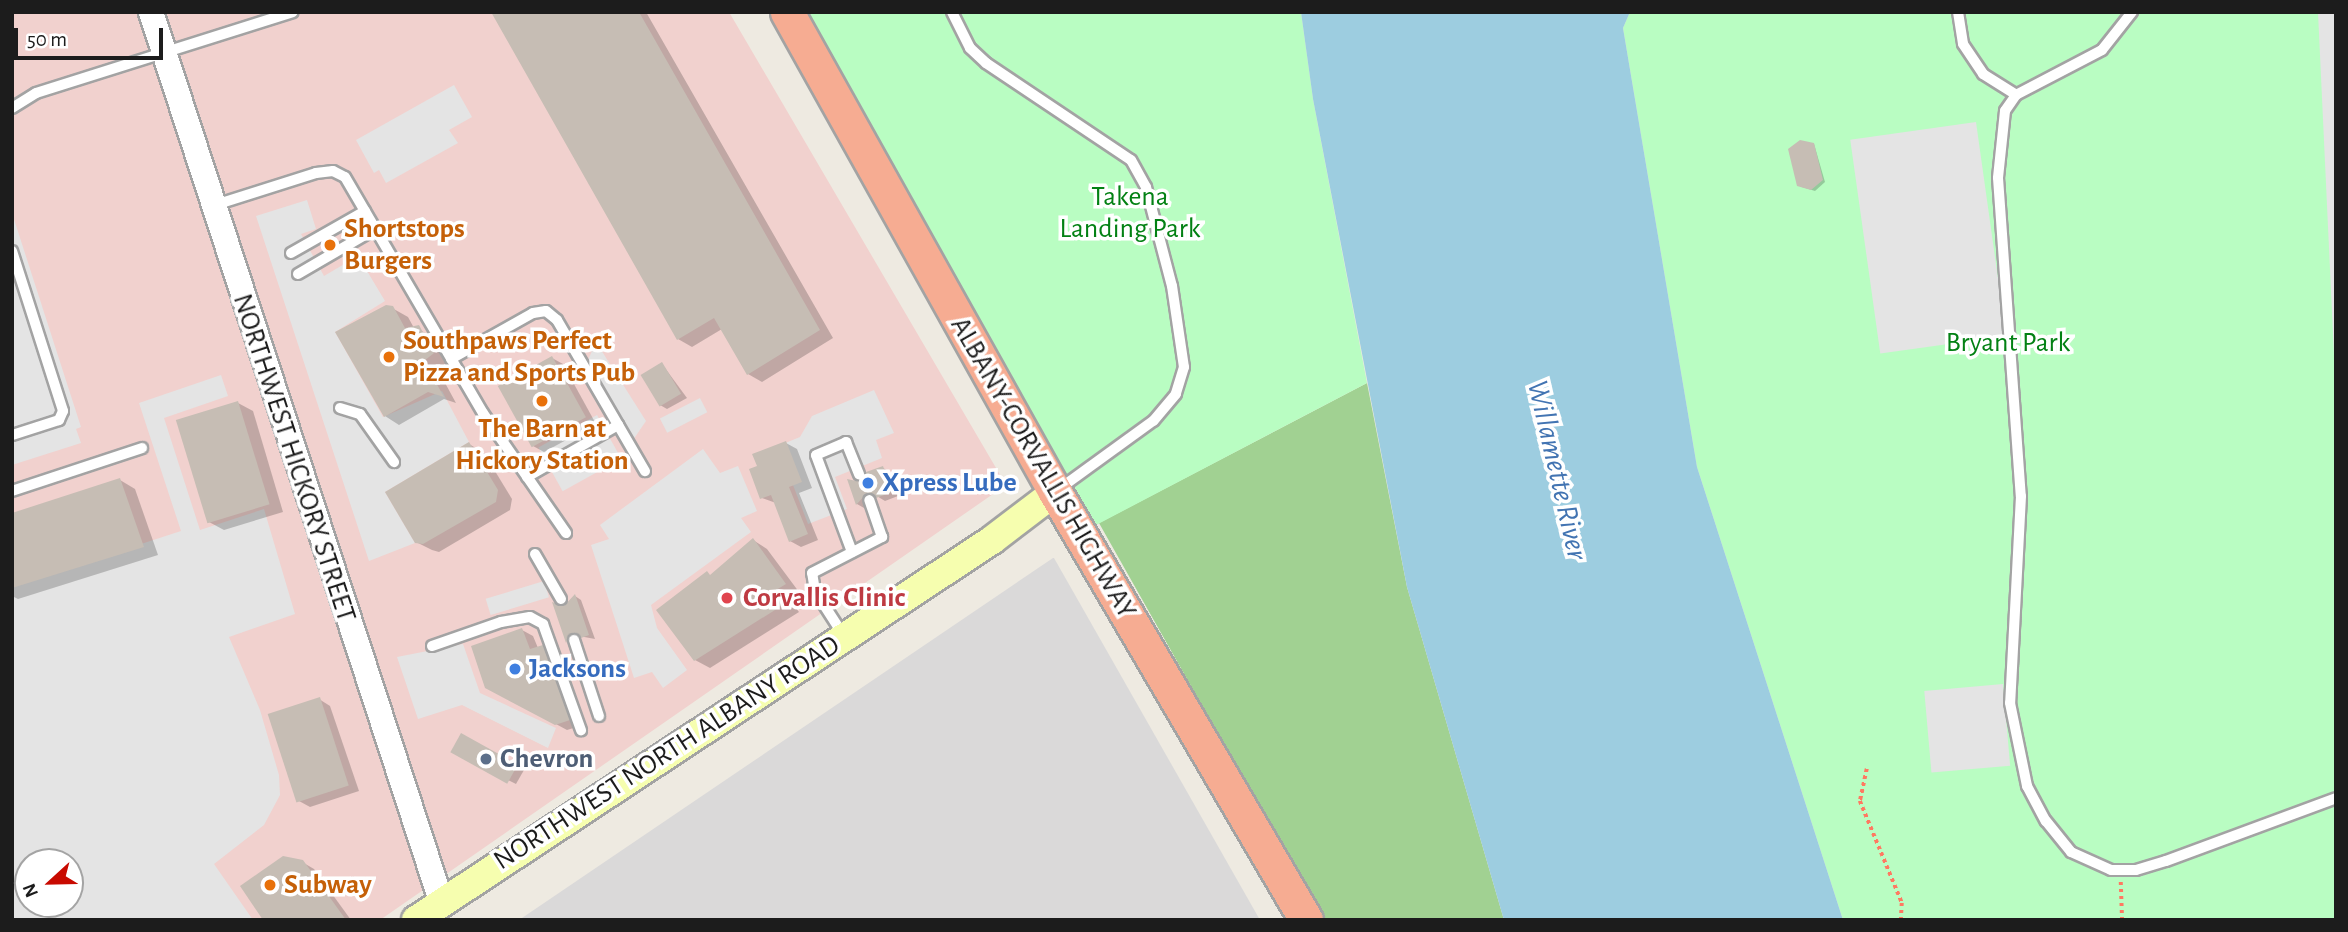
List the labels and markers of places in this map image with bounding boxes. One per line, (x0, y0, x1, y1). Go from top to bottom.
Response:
place label: Shortstops Burgers (344, 212, 465, 278)
marker: Shortstops Burgers (322, 237, 338, 253)
place label: Southpaws Perfect Pizza and Sports Pub (403, 324, 635, 390)
marker: Southpaws Perfect Pizza and Sports Pub (381, 349, 397, 365)
marker: The Barn at Hickory Station (534, 393, 550, 409)
place label: The Barn at Hickory Station (455, 412, 629, 478)
place label: Xpress Lube (882, 466, 1017, 500)
marker: Xpress Lube (860, 475, 876, 491)
place label: Corvallis Clinic (743, 581, 905, 615)
marker: Corvallis Clinic (717, 588, 737, 608)
place label: Jacksons (529, 652, 626, 686)
marker: Jacksons (507, 661, 523, 677)
place label: Chevron (500, 742, 593, 776)
marker: Chevron (478, 751, 494, 767)
place label: Subway (284, 868, 372, 902)
marker: Subway (262, 877, 278, 893)

